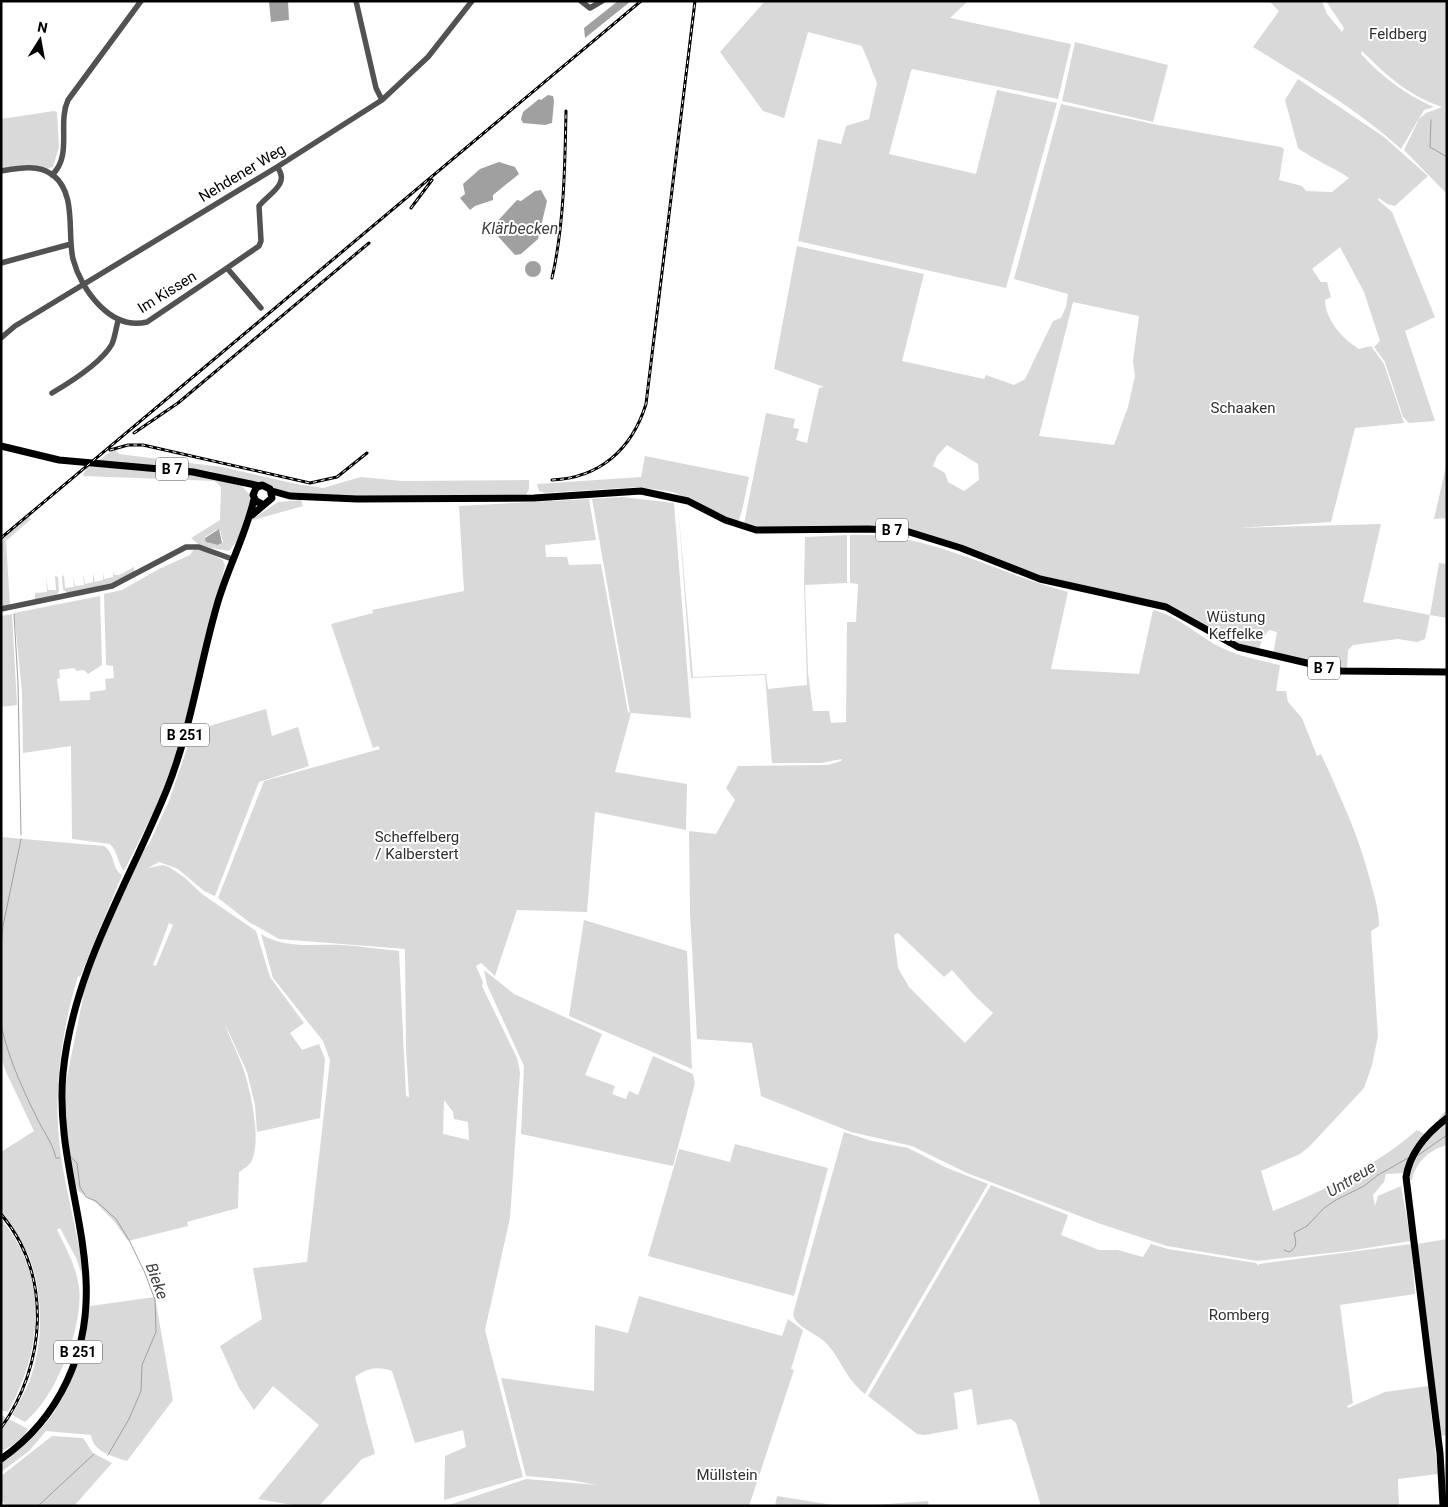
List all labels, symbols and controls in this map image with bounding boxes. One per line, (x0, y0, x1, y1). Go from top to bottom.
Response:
north arrow (15, 15, 65, 65)
text: N (36, 18, 49, 36)
park label: Feldberg (1369, 25, 1427, 43)
street label: Nehdener Weg (195, 140, 289, 206)
water label: Klärbecken (482, 219, 558, 238)
street label: Im Kissen (134, 267, 200, 317)
park label: Schaaken (1210, 399, 1276, 417)
road number: B 7 (156, 458, 188, 480)
road number: B 7 (876, 518, 908, 542)
park label: Wüstung Keffelke (1206, 608, 1266, 643)
road number: B 7 (1308, 656, 1340, 680)
road number: B 251 (161, 724, 209, 746)
park label: Scheffelberg / Kalberstert (375, 828, 459, 863)
water label: Untreue (1323, 1157, 1379, 1201)
water label: Bieke (142, 1260, 172, 1302)
park label: Romberg (1209, 1306, 1269, 1324)
road number: B 251 (54, 1340, 102, 1364)
park label: Müllstein (696, 1466, 758, 1484)

